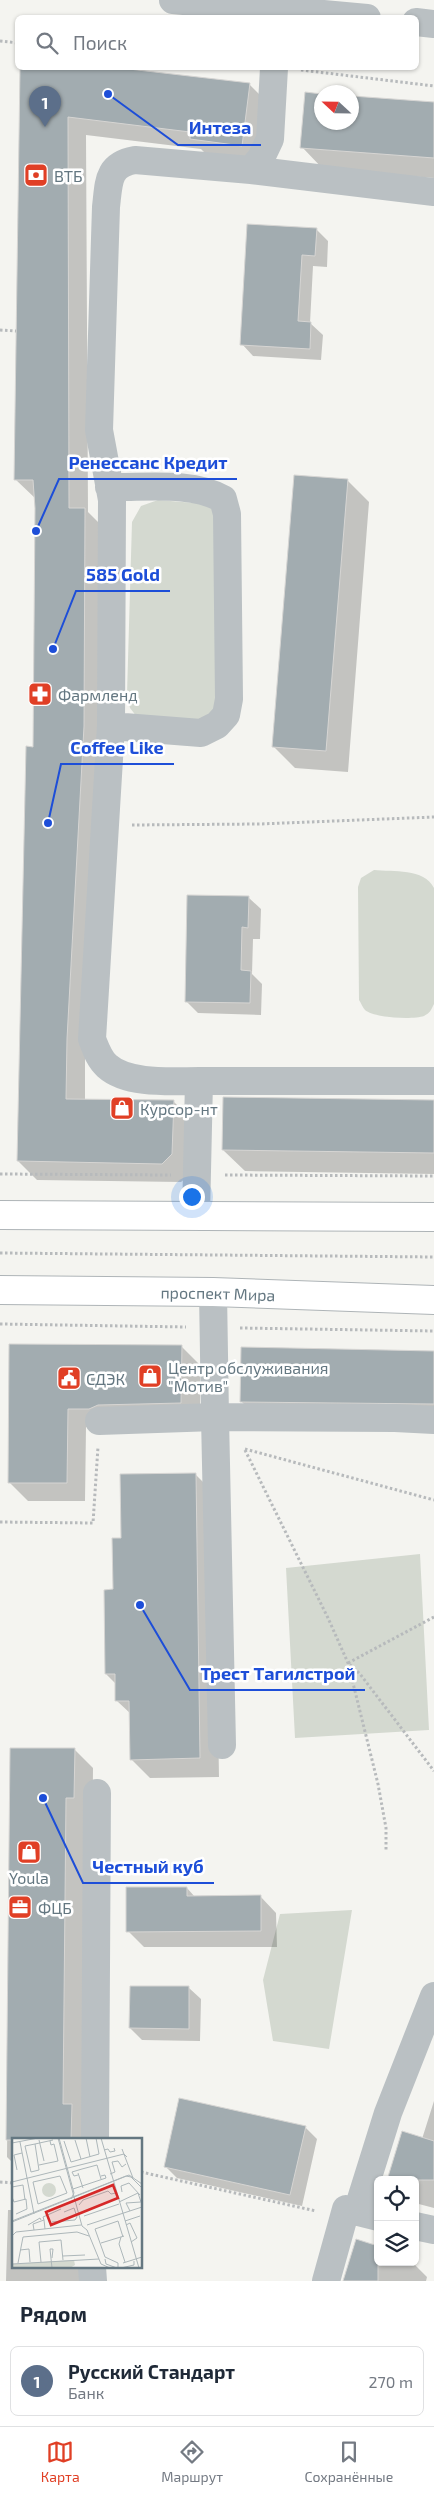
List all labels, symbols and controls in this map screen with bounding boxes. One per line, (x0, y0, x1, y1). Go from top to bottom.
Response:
search box (15, 15, 419, 70)
icon: search (33, 29, 61, 57)
text: Поиск (73, 31, 127, 54)
north arrow (314, 85, 359, 130)
pin: 1 (29, 86, 61, 127)
callout: Интеза (178, 112, 261, 145)
text: Интеза (189, 116, 251, 138)
bank icon: ВТБ (23, 162, 49, 188)
place label: ВТБ (54, 166, 83, 185)
callout: Ренессанс Кредит (59, 446, 237, 479)
text: Ренессанс Кредит (69, 451, 227, 473)
callout: 585 Gold (76, 558, 170, 591)
text: 585 Gold (86, 563, 160, 585)
pharmacy icon: Фармленд (27, 681, 53, 707)
place label: Фармленд (58, 685, 138, 704)
callout: Coffee Like (61, 731, 174, 764)
text: Coffee Like (70, 736, 164, 758)
shop icon: Курсор-нт (109, 1095, 135, 1121)
place label: Курсор-нт (140, 1099, 218, 1119)
your location (179, 1184, 205, 1210)
street label: проспект Мира (160, 1282, 276, 1304)
place label: Центр обслуживания "Мотив" (168, 1358, 329, 1395)
shop icon: Центр обслуживания "Мотив" (137, 1363, 163, 1389)
public building icon: СДЭК (56, 1365, 82, 1391)
place label: СДЭК (86, 1369, 125, 1388)
callout: Трест Тагилстрой (190, 1657, 365, 1690)
text: Трест Тагилстрой (200, 1662, 356, 1684)
shop icon: Youla (16, 1839, 42, 1865)
callout: Честный куб (83, 1850, 214, 1883)
text: Честный куб (92, 1855, 204, 1877)
place label: Youla (9, 1868, 49, 1887)
office icon: ФЦБ (7, 1894, 33, 1920)
place label: ФЦБ (38, 1898, 72, 1917)
inset map (12, 2138, 142, 2268)
map controls (374, 2176, 419, 2266)
button: locate (374, 2176, 419, 2221)
button: layers (374, 2221, 419, 2266)
text: Рядом (20, 2301, 87, 2326)
text: Русский Стандарт (68, 2360, 235, 2383)
text: 1 (34, 2372, 40, 2391)
text: 270 m (369, 2372, 413, 2391)
text: Банк (68, 2383, 104, 2402)
tab: Карта (41, 2438, 80, 2485)
tab: Маршрут (161, 2438, 223, 2485)
tab: Сохранённые (305, 2438, 393, 2485)

